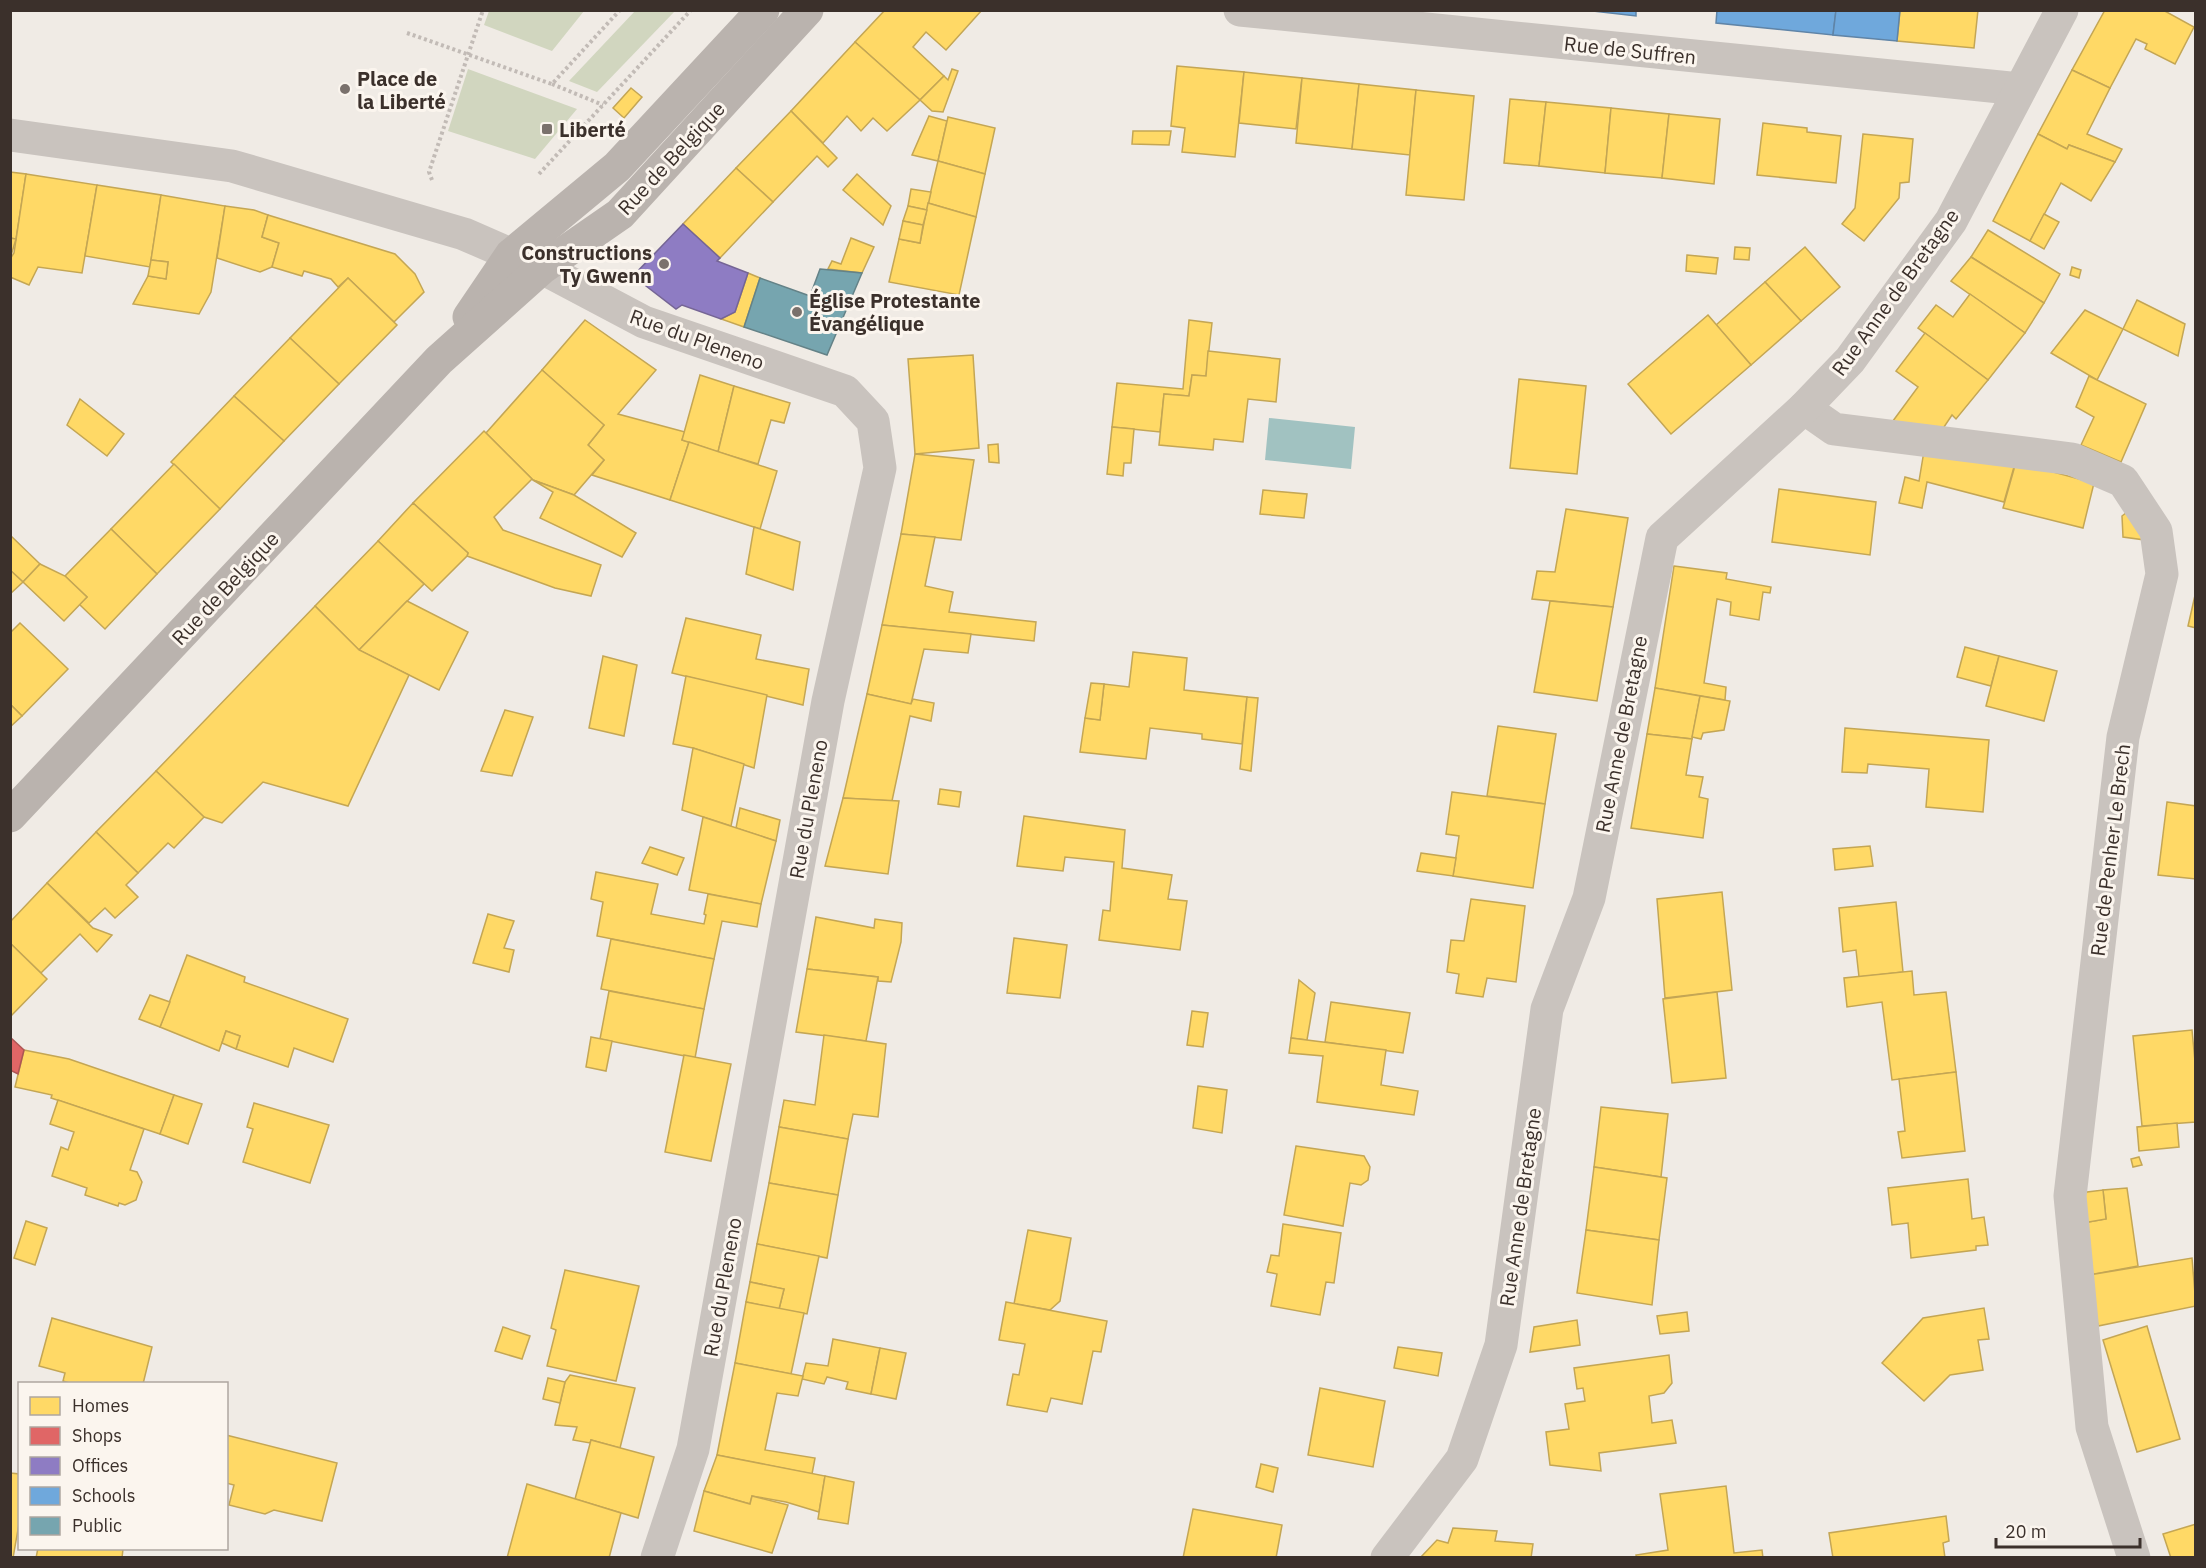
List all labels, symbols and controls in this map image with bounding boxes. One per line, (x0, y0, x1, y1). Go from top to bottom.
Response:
street label: Rue de Suffren (1563, 30, 1697, 70)
place label: Place de la Liberté (357, 65, 446, 115)
marker: Place de la Liberté (338, 82, 352, 96)
street label: Rue de Belgique (611, 95, 731, 221)
place label: Liberté (559, 116, 626, 143)
marker: Liberté (540, 122, 554, 136)
street label: Rue Anne de Bretagne (1825, 203, 1965, 381)
place label: Constructions Ty Gwenn (521, 239, 652, 289)
marker: Constructions Ty Gwenn (657, 257, 671, 271)
place label: Église Protestante Évangélique (809, 287, 980, 337)
street label: Rue du Pleneno (626, 302, 768, 376)
marker: Église Protestante Évangélique (790, 305, 804, 319)
street label: Rue de Belgique (165, 525, 285, 651)
street label: Rue Anne de Bretagne (1589, 633, 1653, 835)
street label: Rue du Pleneno (782, 737, 834, 881)
street label: Rue de Penher Le Brech (2084, 742, 2136, 958)
street label: Rue Anne de Bretagne (1493, 1106, 1547, 1308)
street label: Rue du Pleneno (696, 1215, 748, 1359)
legend (18, 1382, 228, 1550)
text: Homes (72, 1394, 129, 1417)
text: Shops (72, 1424, 122, 1447)
text: Offices (72, 1454, 128, 1477)
text: Schools (72, 1484, 136, 1507)
scale bar (1996, 1511, 2140, 1549)
text: Public (72, 1514, 122, 1537)
text: 20 m (2005, 1520, 2047, 1543)

